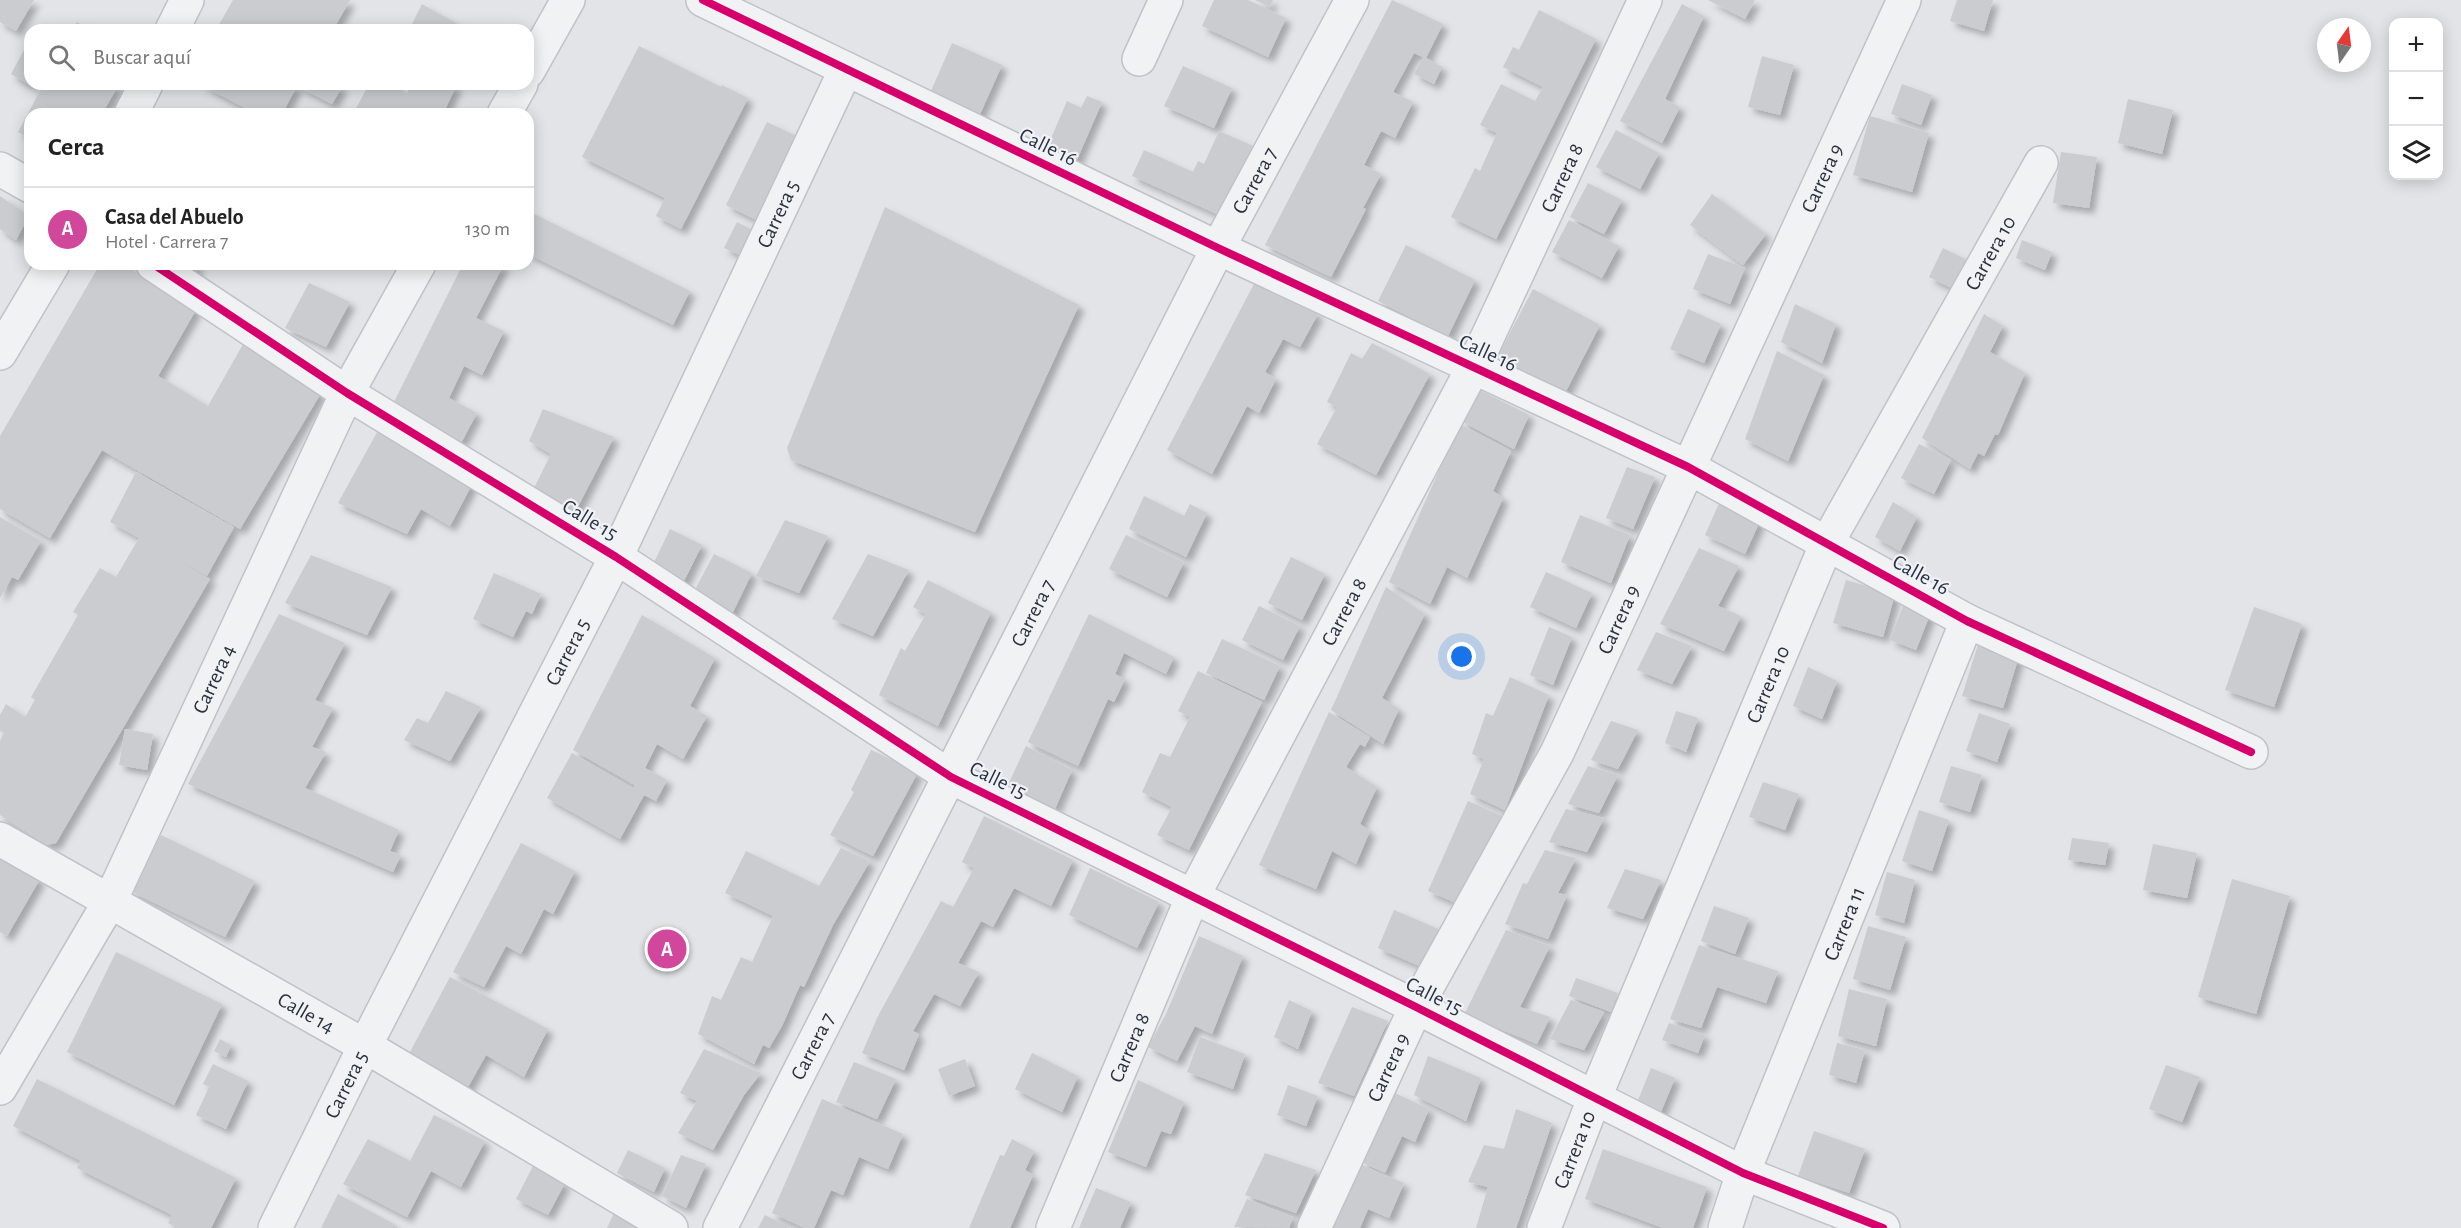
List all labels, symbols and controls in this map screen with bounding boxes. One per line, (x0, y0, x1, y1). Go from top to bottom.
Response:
north arrow (2317, 18, 2371, 72)
map controls (2389, 18, 2443, 180)
button: + (2389, 18, 2443, 72)
search box (24, 24, 534, 90)
icon: search (45, 41, 78, 74)
text: Buscar aquí (93, 46, 191, 68)
button: − (2389, 72, 2443, 126)
street label: Calle 16 (1016, 124, 1080, 170)
button: layers (2389, 126, 2443, 180)
text: Cerca (48, 134, 105, 160)
street label: Carrera 8 (1537, 140, 1587, 215)
street label: Carrera 9 (1797, 140, 1847, 216)
street label: Carrera 7 (1228, 144, 1281, 217)
street label: Carrera 5 (753, 177, 803, 251)
text: Casa del Abuelo (105, 206, 244, 228)
street label: Carrera 10 (1961, 212, 2020, 294)
text: A (62, 219, 74, 239)
text: 130 m (465, 219, 510, 239)
text: Hotel · Carrera 7 (105, 232, 228, 252)
street label: Calle 16 (1456, 331, 1520, 375)
street label: Calle 15 (559, 496, 621, 544)
street label: Calle 16 (1889, 551, 1953, 599)
street label: Carrera 8 (1317, 574, 1370, 649)
street label: Carrera 7 (1007, 576, 1058, 650)
street label: Carrera 9 (1594, 582, 1643, 657)
street label: Carrera 5 (541, 615, 593, 689)
street label: Carrera 4 (189, 641, 239, 717)
your location (1447, 642, 1476, 671)
street label: Carrera 10 (1742, 643, 1793, 726)
street label: Calle 15 (966, 757, 1030, 803)
street label: Carrera 11 (1820, 884, 1869, 964)
pin: A (648, 926, 686, 972)
street label: Calle 15 (1402, 973, 1466, 1019)
street label: Calle 14 (274, 988, 338, 1037)
street label: Carrera 7 (787, 1009, 838, 1083)
street label: Carrera 8 (1105, 1010, 1153, 1085)
street label: Carrera 9 (1363, 1030, 1413, 1105)
street label: Carrera 5 (321, 1048, 371, 1122)
street label: Carrera 10 (1550, 1108, 1599, 1192)

